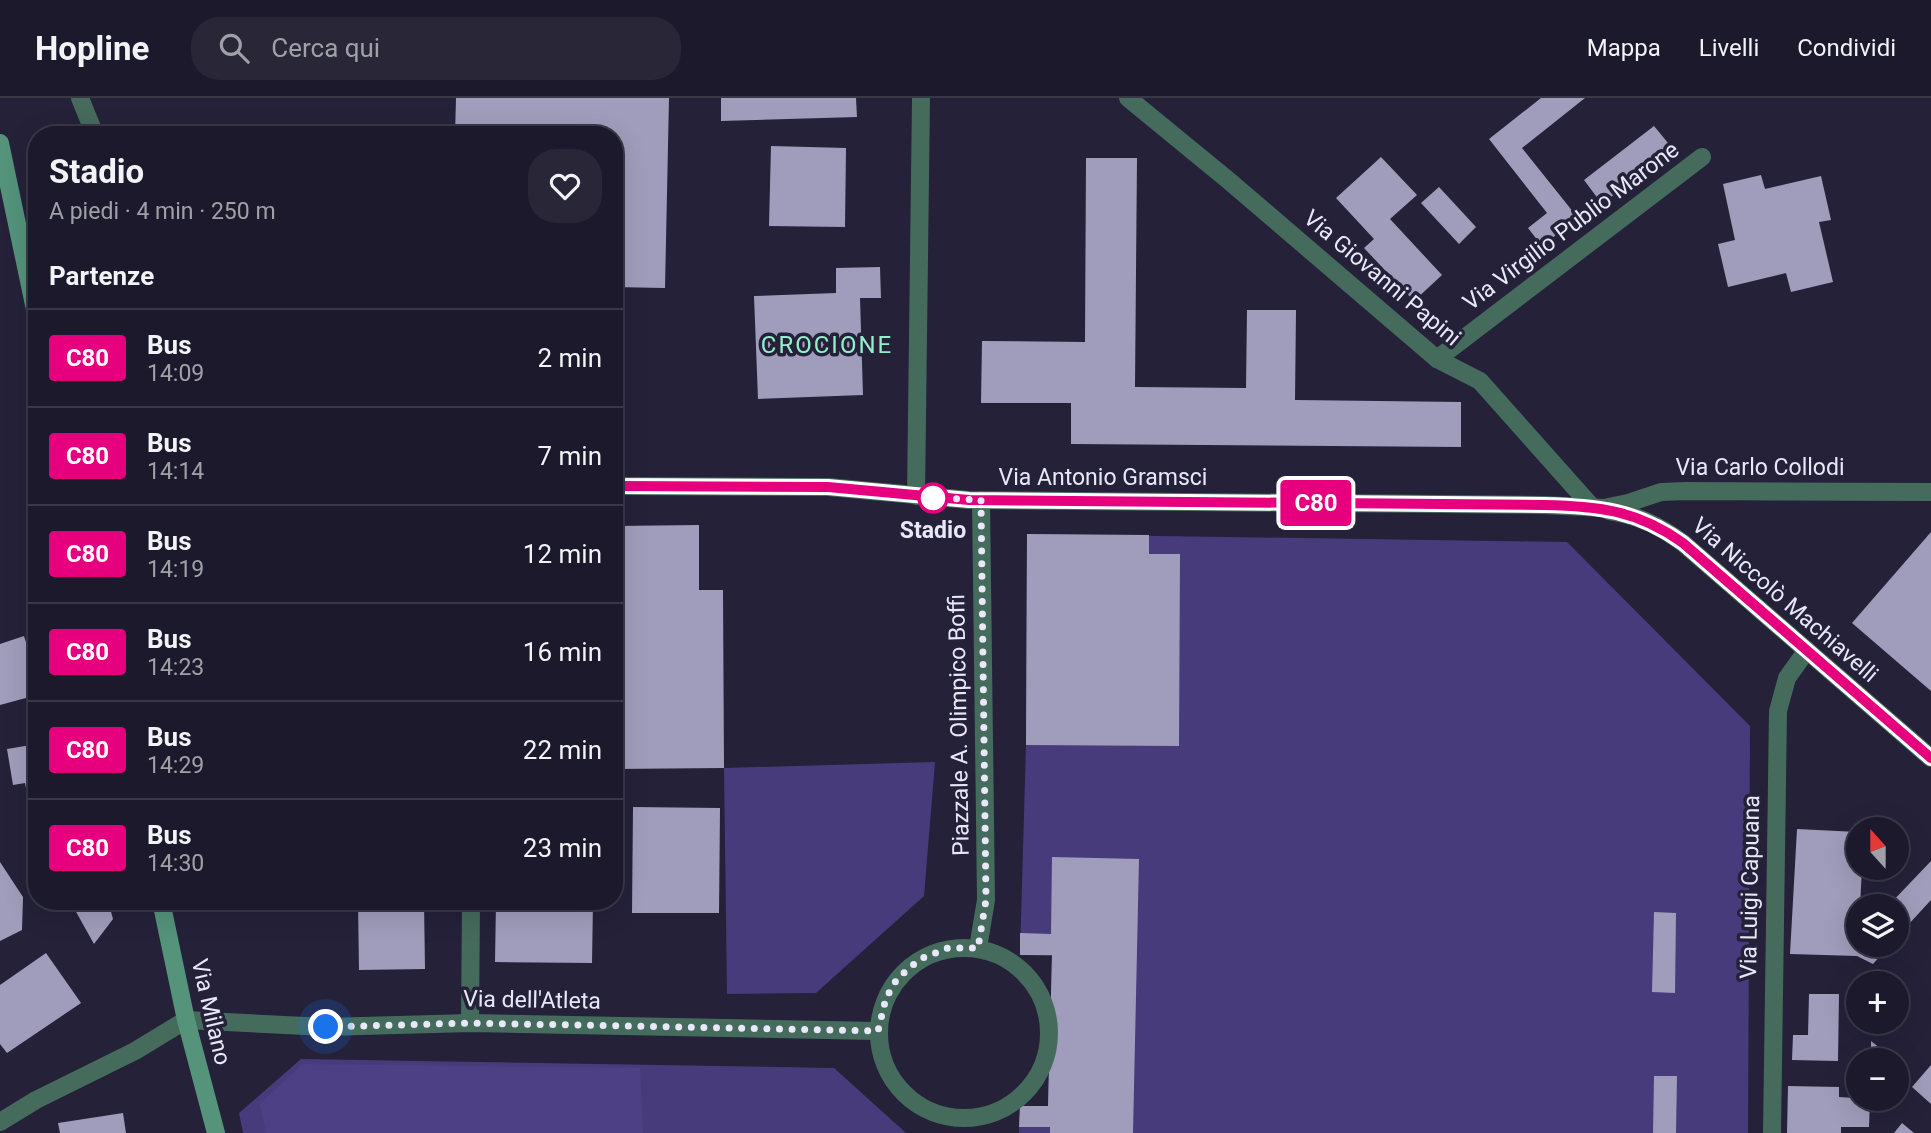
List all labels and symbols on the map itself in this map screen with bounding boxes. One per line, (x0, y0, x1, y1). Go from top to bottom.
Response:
street label: Via Virgilio Publio Marone (1458, 136, 1684, 316)
street label: Via Giovanni Papini (1298, 204, 1466, 352)
district label: CROCIONE (761, 331, 893, 359)
street label: Via Carlo Collodi (1675, 454, 1845, 481)
street label: Via Antonio Gramsci (999, 464, 1207, 491)
line badge: C80 (1276, 480, 1356, 526)
marker: Stadio (918, 483, 948, 513)
street label: Via Niccolò Machiavelli (1687, 512, 1883, 688)
place label: Stadio (900, 517, 966, 544)
street label: Piazzale A. Olimpico Boffi (943, 594, 975, 856)
street label: Via Luigi Capuana (1735, 795, 1765, 979)
north arrow (1846, 817, 1909, 880)
street label: Via Milano (186, 956, 236, 1068)
street label: Via dell'Atleta (463, 985, 601, 1015)
your location (308, 1009, 343, 1044)

